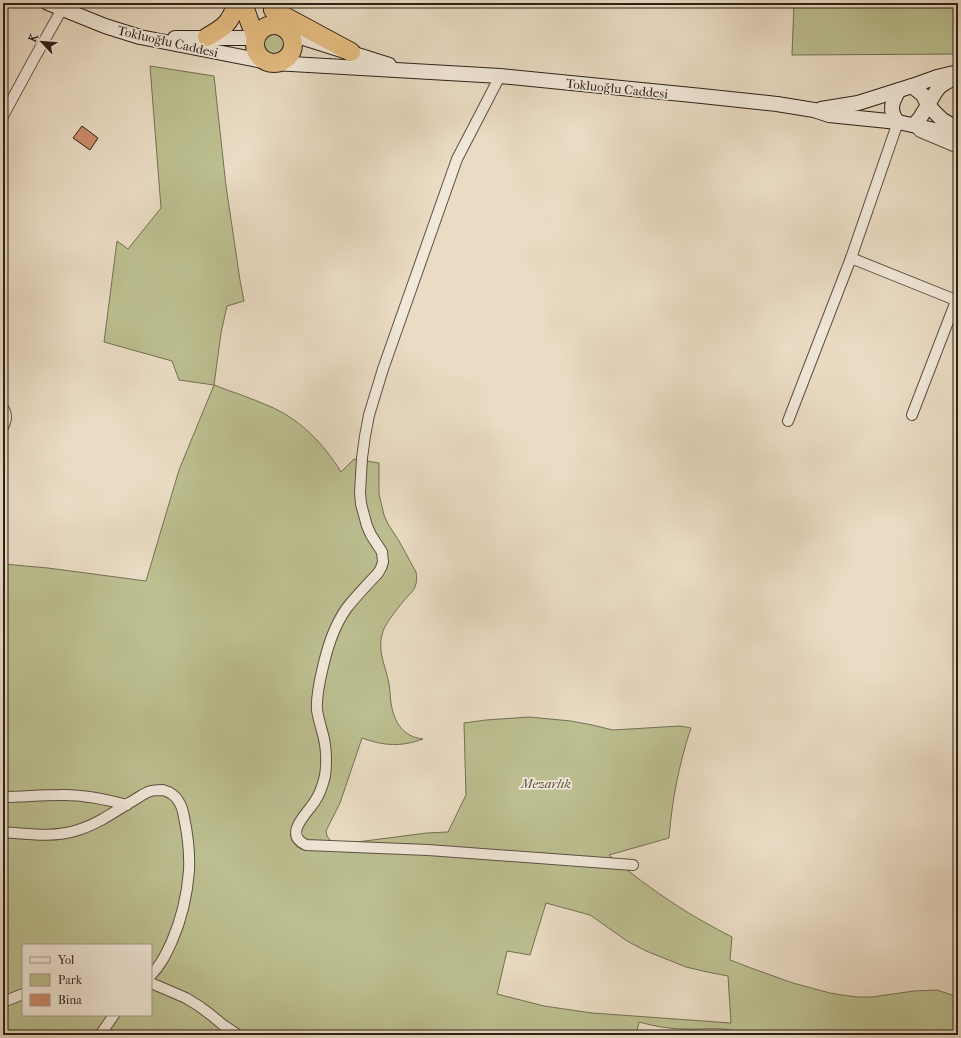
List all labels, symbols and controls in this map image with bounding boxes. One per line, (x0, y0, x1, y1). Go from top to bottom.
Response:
north arrow (22, 22, 62, 62)
street label: Tokluoğlu Caddesi (116, 23, 220, 60)
text: K (26, 30, 41, 44)
street label: Tokluoğlu Caddesi (565, 76, 669, 101)
park label: Mezarlık (520, 776, 571, 791)
legend (22, 944, 152, 1016)
text: Yol (57, 953, 75, 967)
text: Park (58, 973, 83, 987)
text: Bina (58, 993, 82, 1007)

